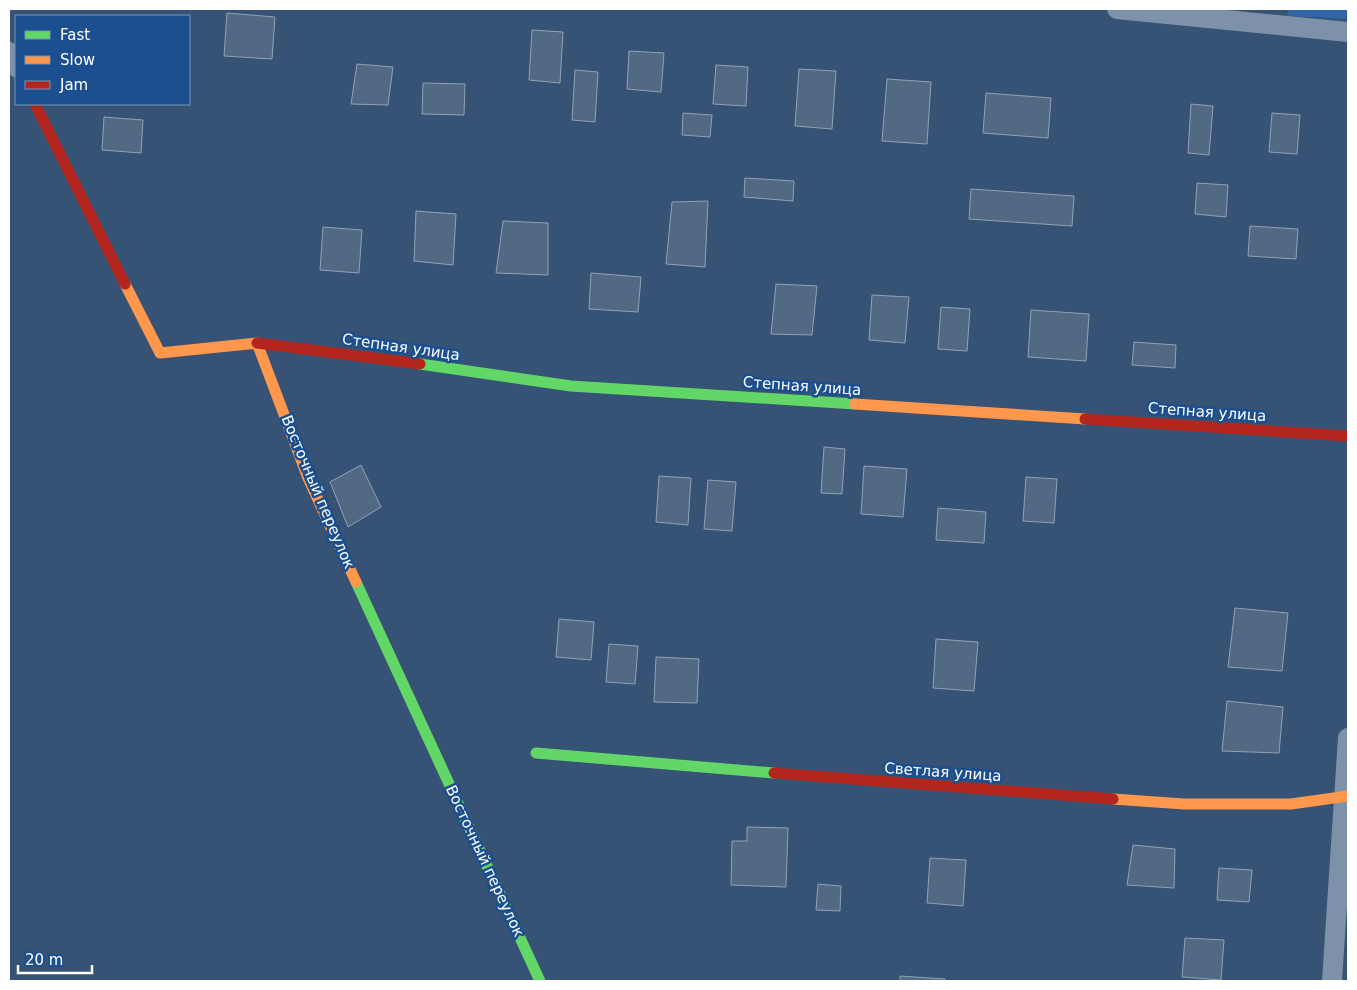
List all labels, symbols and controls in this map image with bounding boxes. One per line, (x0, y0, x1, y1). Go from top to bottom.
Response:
legend (15, 15, 190, 105)
text: Fast (60, 26, 90, 44)
text: Slow (60, 51, 95, 69)
text: Jam (59, 76, 88, 94)
street label: Степная улица (341, 330, 461, 364)
street label: Степная улица (742, 373, 862, 399)
street label: Степная улица (1147, 399, 1267, 425)
street label: Восточный переулок (277, 412, 359, 572)
street label: Светлая улица (884, 759, 1002, 785)
street label: Восточный переулок (442, 782, 528, 940)
scale bar (18, 942, 91, 974)
text: 20 m (25, 951, 63, 969)

